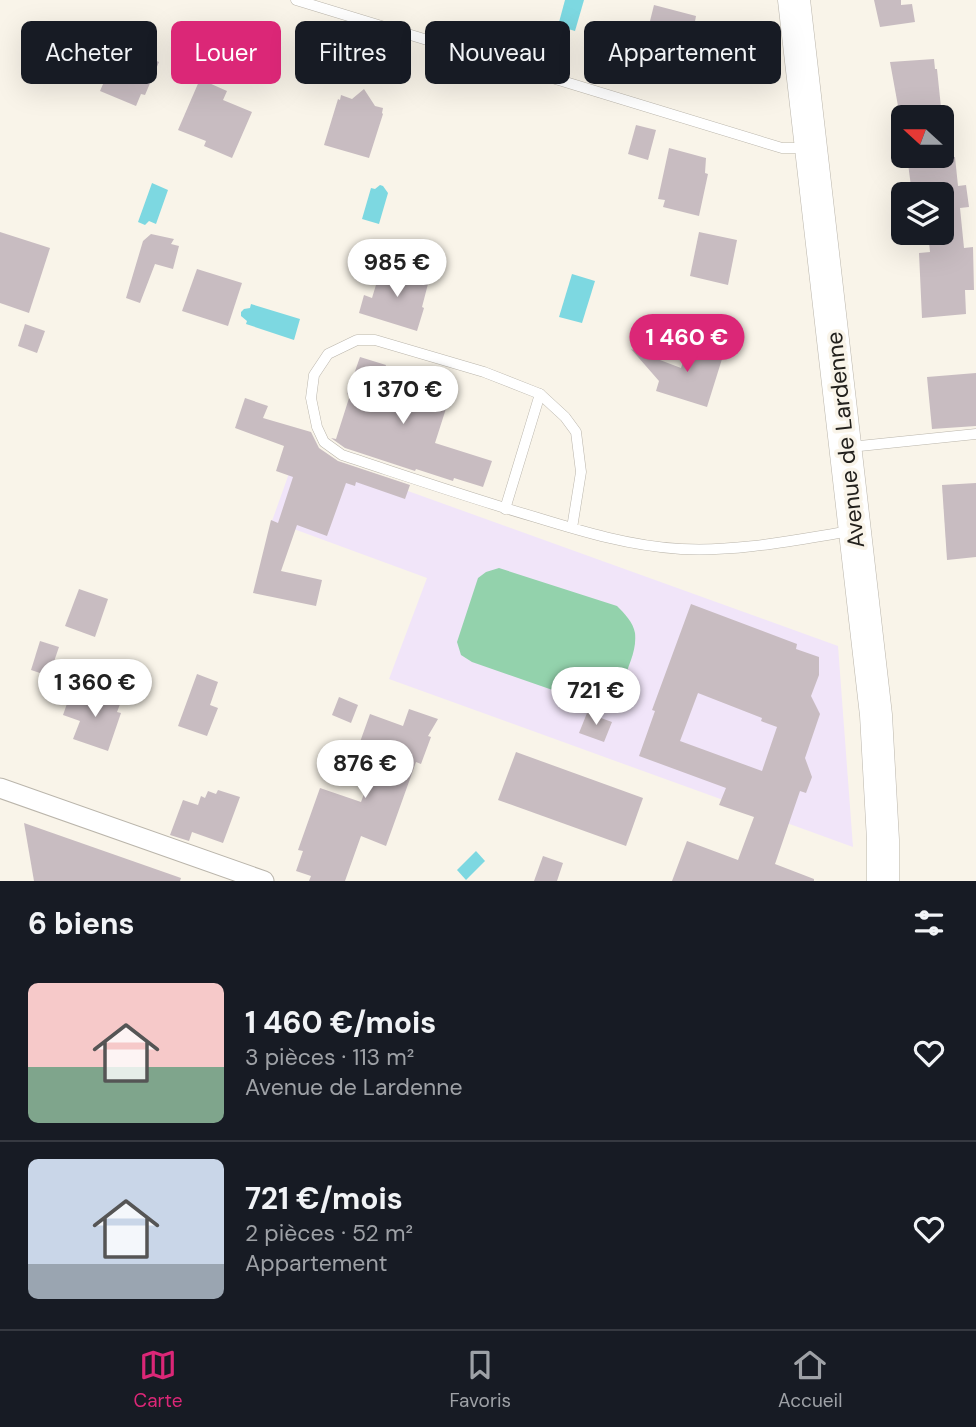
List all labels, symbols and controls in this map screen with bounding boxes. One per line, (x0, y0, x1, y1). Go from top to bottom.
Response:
chip: Acheter (21, 21, 157, 84)
chip: Louer (171, 21, 281, 84)
chip: Filtres (295, 21, 411, 84)
chip: Nouveau (425, 21, 570, 84)
chip: Appartement (584, 21, 781, 84)
north arrow (891, 105, 954, 168)
map controls (891, 105, 954, 245)
button: layers (891, 182, 954, 245)
pin: 985 € (348, 240, 446, 299)
text: 985 € (364, 247, 430, 277)
pin: 1 460 € (622, 314, 752, 374)
text: 1 460 € (645, 322, 729, 352)
street label: Avenue de Lardenne (819, 330, 871, 550)
pin: 1 370 € (338, 366, 468, 426)
text: 1 370 € (363, 374, 443, 404)
pin: 1 360 € (30, 660, 160, 719)
text: 1 360 € (54, 667, 136, 697)
pin: 721 € (547, 668, 645, 727)
text: 721 € (567, 675, 625, 705)
pin: 876 € (316, 740, 414, 800)
text: 876 € (333, 748, 397, 778)
text: 6 biens (28, 904, 134, 943)
icon: filters (910, 904, 948, 942)
text: 1 460 €/mois (245, 1003, 436, 1042)
icon: home (84, 1011, 168, 1095)
icon: heart (910, 1034, 948, 1072)
text: 3 pièces · 113 m² (245, 1042, 414, 1072)
text: Avenue de Lardenne (245, 1072, 463, 1102)
text: 721 €/mois (245, 1179, 403, 1218)
icon: home (84, 1187, 168, 1271)
icon: heart (910, 1210, 948, 1248)
text: 2 pièces · 52 m² (245, 1218, 413, 1248)
text: Appartement (245, 1248, 388, 1278)
tab: Carte (134, 1346, 183, 1413)
tab: Favoris (450, 1346, 511, 1413)
tab: Accueil (778, 1346, 842, 1413)

